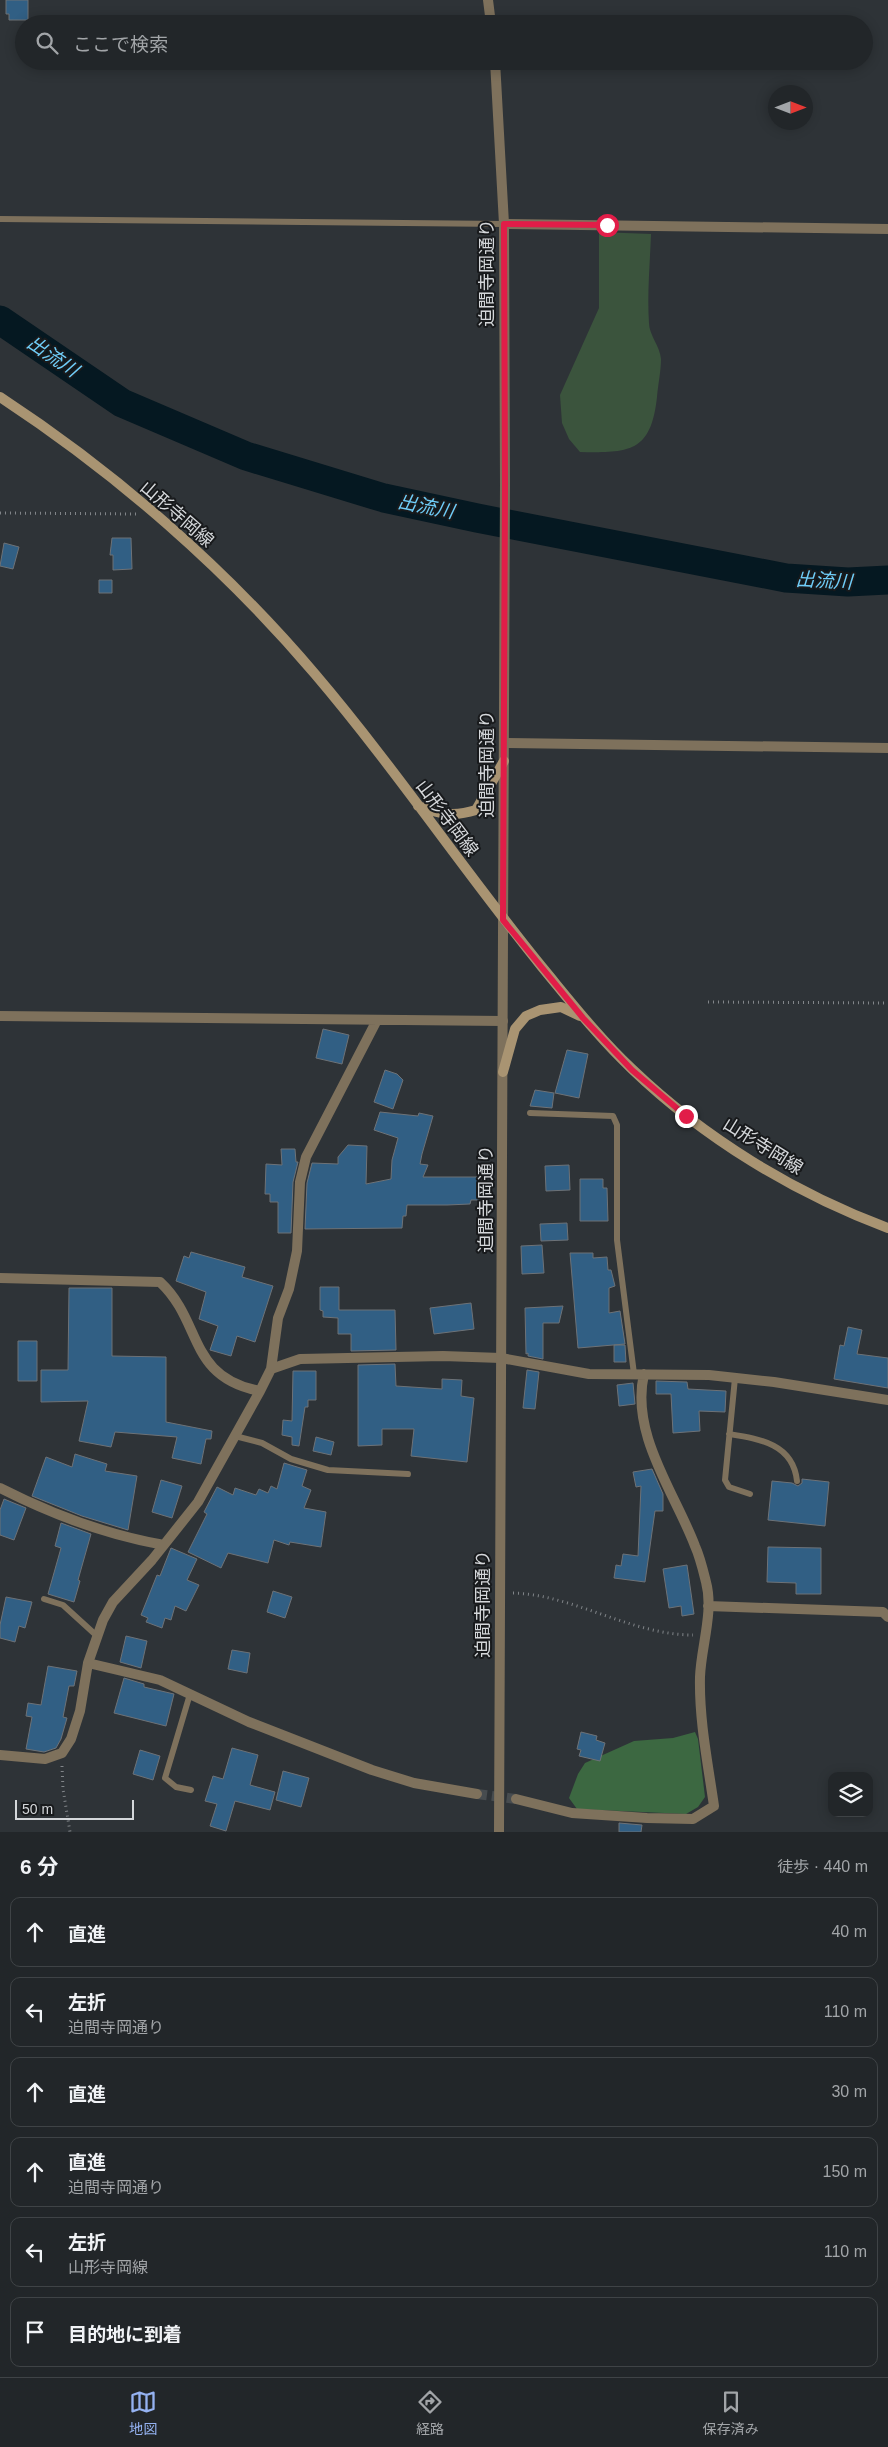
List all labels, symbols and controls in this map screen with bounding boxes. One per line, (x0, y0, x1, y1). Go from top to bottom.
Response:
search box (15, 15, 873, 70)
icon: search (33, 29, 61, 57)
text: ここで検索 (73, 34, 168, 55)
north arrow (768, 85, 813, 130)
route start (596, 214, 619, 237)
street label: 迫間寺岡通り (477, 219, 497, 327)
water label: 出流川 (23, 332, 84, 382)
street label: 山形寺岡線 (136, 477, 218, 551)
water label: 出流川 (396, 491, 458, 523)
water label: 出流川 (795, 569, 855, 593)
street label: 迫間寺岡通り (477, 710, 497, 818)
street label: 山形寺岡線 (412, 776, 482, 860)
route end (675, 1105, 698, 1128)
street label: 山形寺岡線 (720, 1114, 806, 1178)
street label: 迫間寺岡通り (476, 1145, 496, 1253)
street label: 迫間寺岡通り (473, 1550, 493, 1658)
map controls (828, 1772, 873, 1817)
button: layers (828, 1772, 873, 1817)
scale bar (15, 1797, 134, 1820)
text: 50 m (22, 1801, 53, 1817)
text: 6 分 (20, 1855, 59, 1878)
text: 徒歩 · 440 m (777, 1858, 868, 1875)
icon: ahead (21, 1918, 49, 1946)
text: 40 m (831, 1923, 867, 1940)
text: 直進 (68, 1924, 106, 1945)
text: 左折 (68, 1992, 106, 2013)
icon: left (21, 1998, 49, 2026)
text: 110 m (824, 2003, 867, 2020)
text: 迫間寺岡通り (68, 2019, 164, 2036)
icon: ahead (21, 2078, 49, 2106)
text: 30 m (831, 2083, 867, 2100)
text: 直進 (68, 2084, 106, 2105)
text: 直進 (68, 2152, 106, 2173)
icon: ahead (21, 2158, 49, 2186)
text: 150 m (823, 2163, 867, 2180)
text: 迫間寺岡通り (68, 2179, 164, 2196)
text: 左折 (68, 2232, 106, 2253)
icon: left (21, 2238, 49, 2266)
text: 110 m (824, 2243, 867, 2260)
text: 山形寺岡線 (68, 2259, 148, 2276)
icon: arrive (21, 2318, 49, 2346)
text: 目的地に到着 (68, 2324, 182, 2345)
tab: 地図 (129, 2388, 157, 2438)
tab: 経路 (416, 2388, 444, 2438)
tab: 保存済み (703, 2388, 759, 2438)

